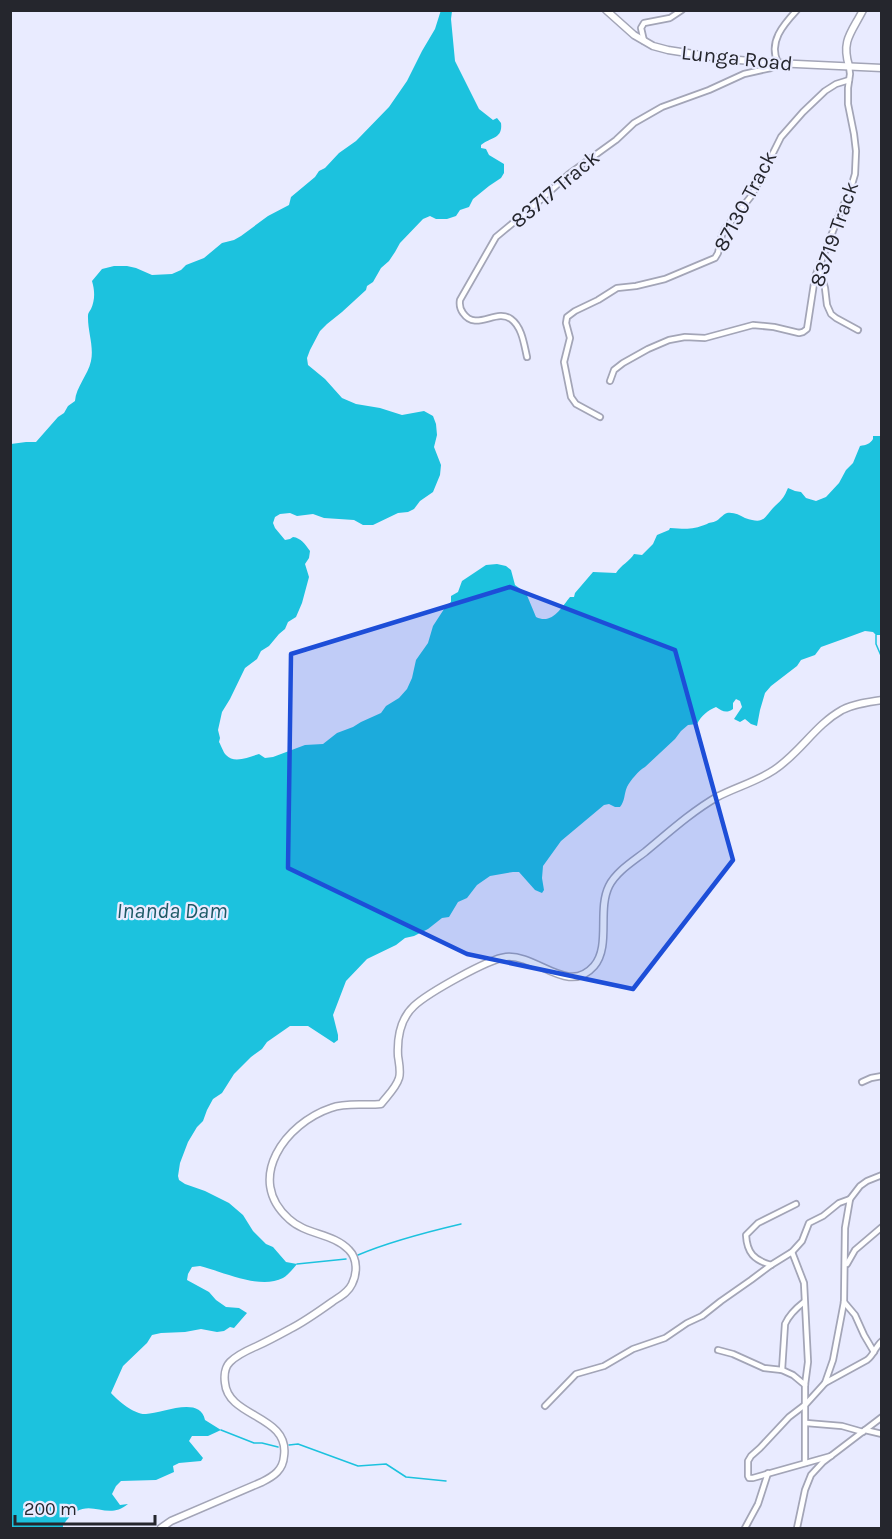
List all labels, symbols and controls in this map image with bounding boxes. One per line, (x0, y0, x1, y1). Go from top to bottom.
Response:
street label: Lunga Road (680, 40, 794, 76)
street label: 83717 Track (506, 145, 604, 233)
street label: 87130 Track (708, 147, 782, 255)
street label: 83719 Track (805, 178, 863, 290)
water label: Inanda Dam (117, 898, 227, 924)
scale bar (15, 1488, 154, 1526)
text: 200 m (24, 1498, 77, 1520)

